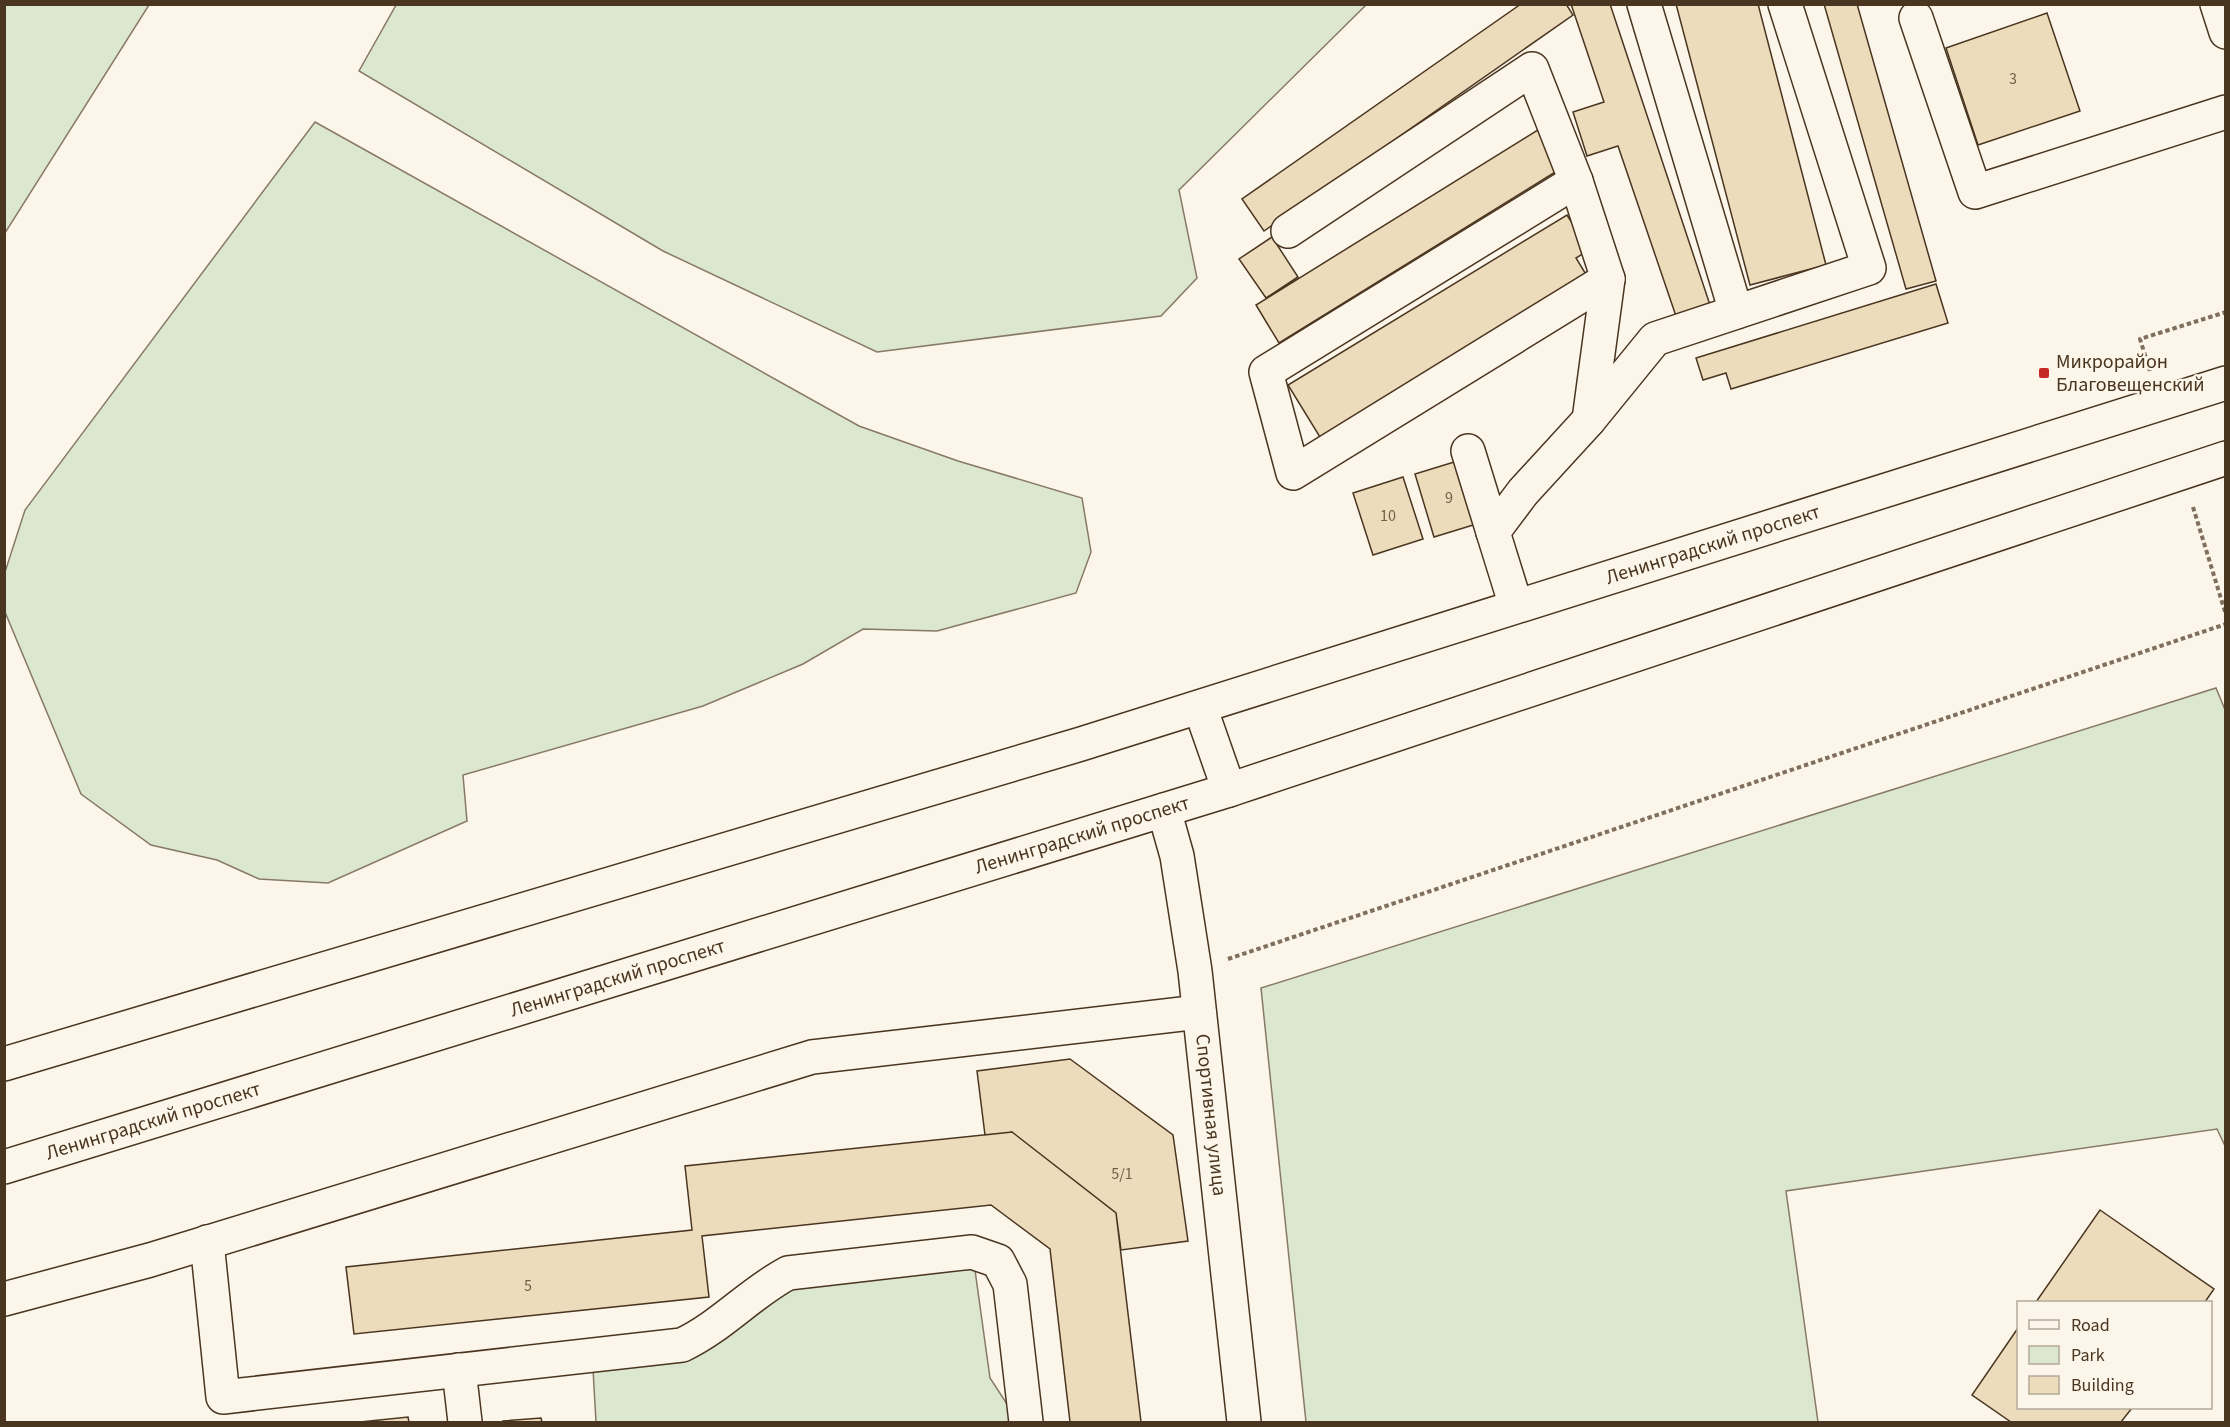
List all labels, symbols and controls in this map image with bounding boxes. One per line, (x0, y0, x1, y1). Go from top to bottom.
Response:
house number: 3 (2009, 68, 2017, 90)
place label: Микрорайон Благовещенский (2056, 348, 2205, 399)
marker: Микрорайон Благовещенский (2037, 366, 2051, 380)
house number: 9 (1445, 487, 1453, 509)
street label: Ленинградский проспект (1602, 498, 1824, 592)
house number: 10 (1380, 505, 1396, 527)
street label: Ленинградский проспект (971, 789, 1193, 881)
street label: Ленинградский проспект (507, 932, 729, 1024)
street label: Спортивная улица (1188, 1032, 1233, 1197)
street label: Ленинградский проспект (42, 1075, 264, 1167)
house number: 5/1 (1111, 1163, 1133, 1185)
house number: 5 (524, 1275, 532, 1297)
legend (2017, 1301, 2212, 1409)
text: Road (2071, 1313, 2110, 1338)
text: Park (2071, 1343, 2105, 1368)
text: Building (2071, 1373, 2134, 1398)

